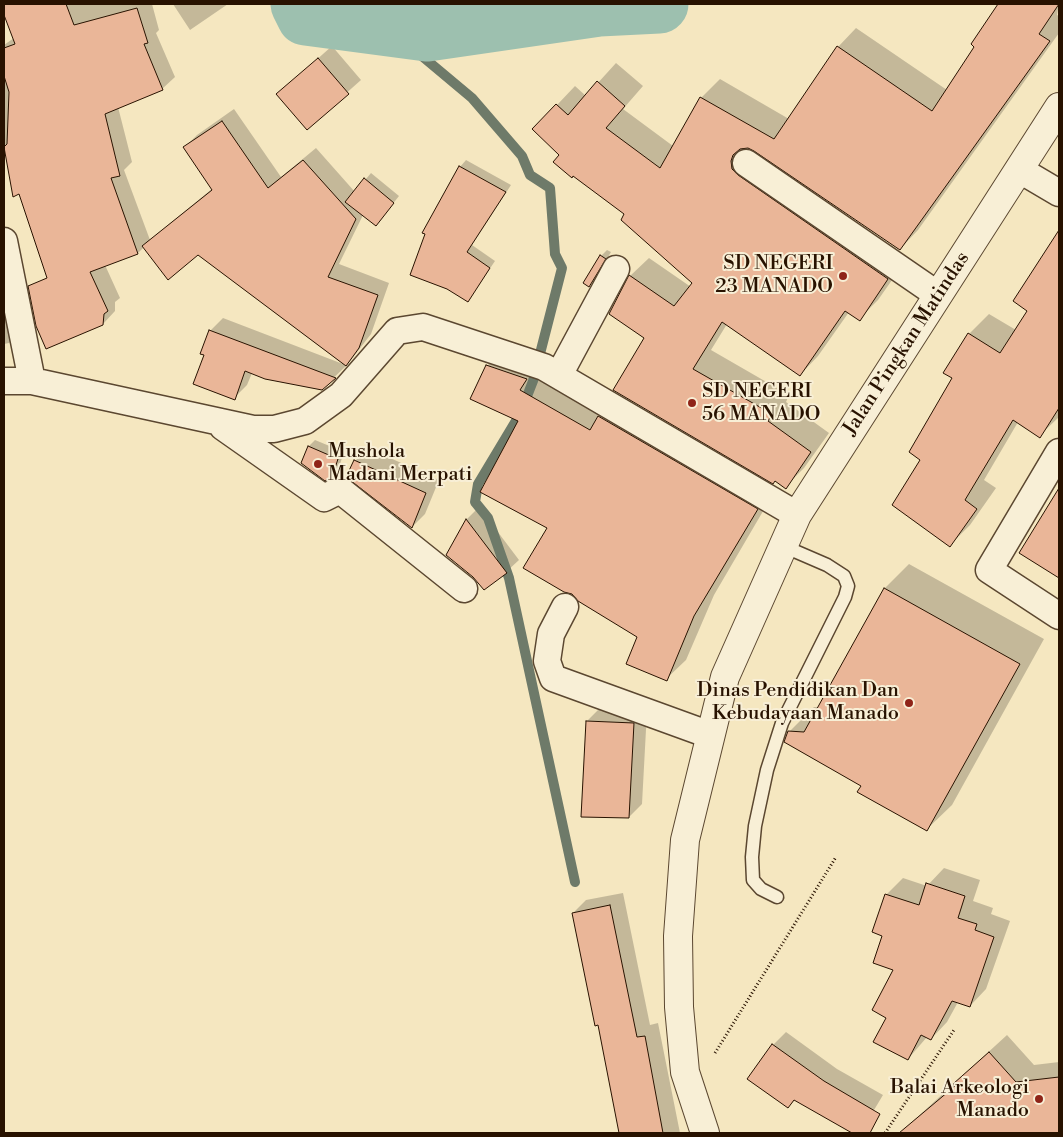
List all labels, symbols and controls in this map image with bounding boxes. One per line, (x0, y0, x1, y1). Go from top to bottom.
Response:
street label: Jalan Pingkan Matindas (839, 248, 975, 440)
place label: SD NEGERI 23 MANADO (715, 252, 833, 299)
marker: SD NEGERI 23 MANADO (837, 270, 849, 282)
place label: SD NEGERI 56 MANADO (702, 380, 820, 427)
marker: SD NEGERI 56 MANADO (686, 397, 698, 409)
place label: Mushola Madani Merpati (328, 440, 472, 487)
marker: Mushola Madani Merpati (312, 458, 324, 470)
place label: Dinas Pendidikan Dan Kebudayaan Manado (697, 679, 899, 726)
marker: Dinas Pendidikan Dan Kebudayaan Manado (903, 697, 915, 709)
place label: Balai Arkeologi Manado (890, 1076, 1029, 1123)
marker: Balai Arkeologi Manado (1033, 1093, 1045, 1105)

